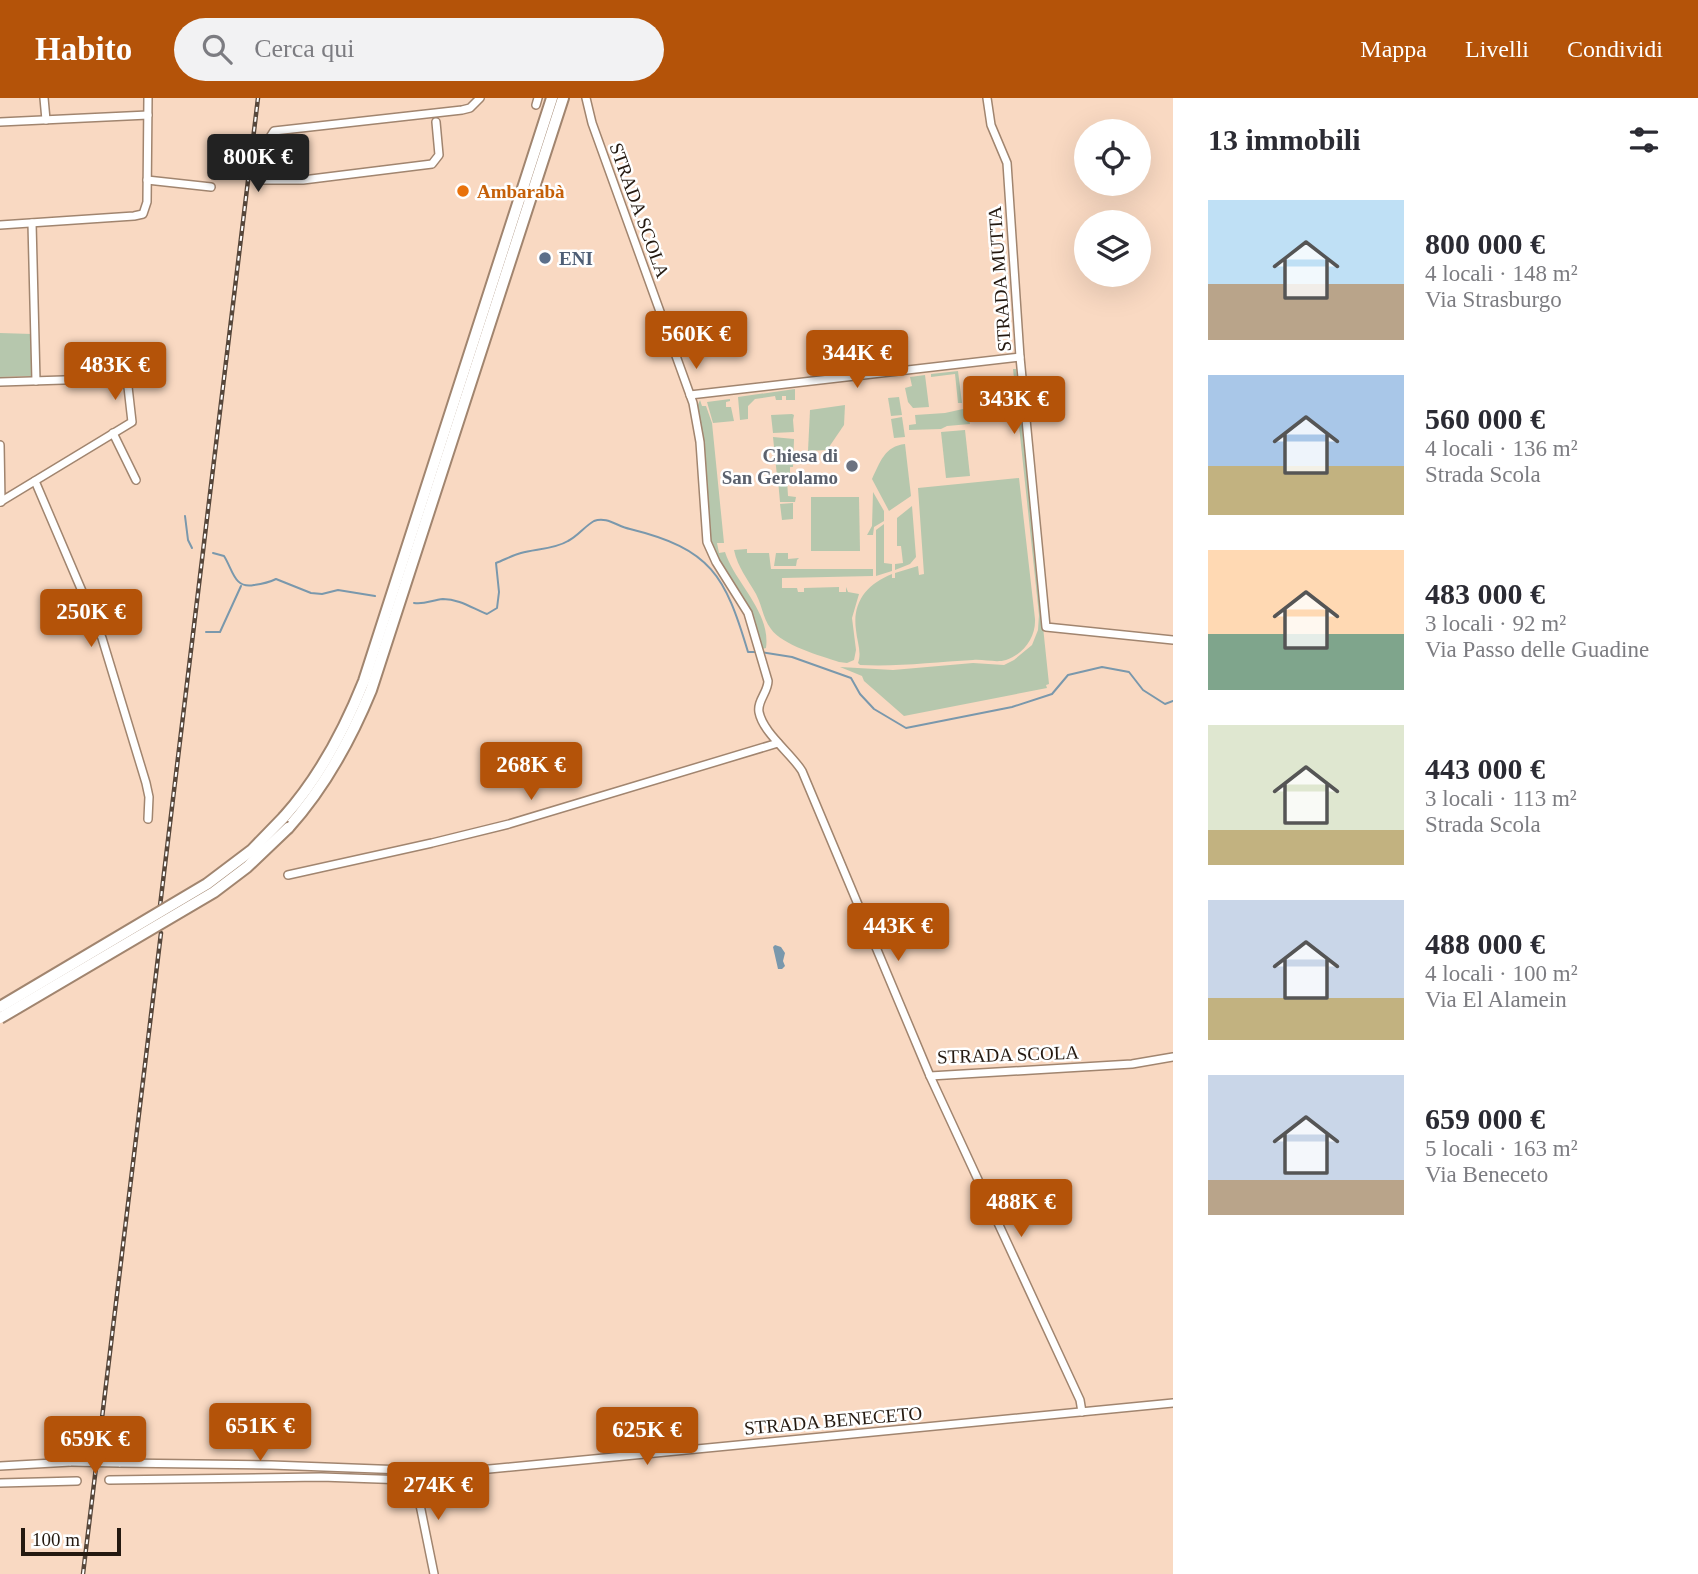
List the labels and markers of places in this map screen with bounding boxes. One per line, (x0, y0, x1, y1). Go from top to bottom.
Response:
pin: 800K € (201, 134, 315, 194)
place label: Ambarabà (477, 181, 565, 202)
marker: Ambarabà (455, 183, 471, 199)
place label: ENI (559, 248, 593, 269)
marker: ENI (537, 250, 553, 266)
pin: 560K € (639, 312, 753, 371)
pin: 344K € (800, 330, 914, 390)
pin: 483K € (58, 342, 172, 402)
pin: 343K € (957, 376, 1071, 436)
place label: Chiesa di San Gerolamo (722, 445, 838, 488)
marker: Chiesa di San Gerolamo (844, 458, 860, 474)
pin: 250K € (34, 589, 148, 649)
pin: 268K € (474, 742, 588, 802)
pin: 443K € (841, 904, 955, 963)
pin: 488K € (964, 1180, 1078, 1239)
pin: 651K € (203, 1404, 317, 1463)
pin: 625K € (590, 1408, 704, 1467)
pin: 659K € (38, 1416, 152, 1476)
pin: 274K € (381, 1462, 495, 1522)

